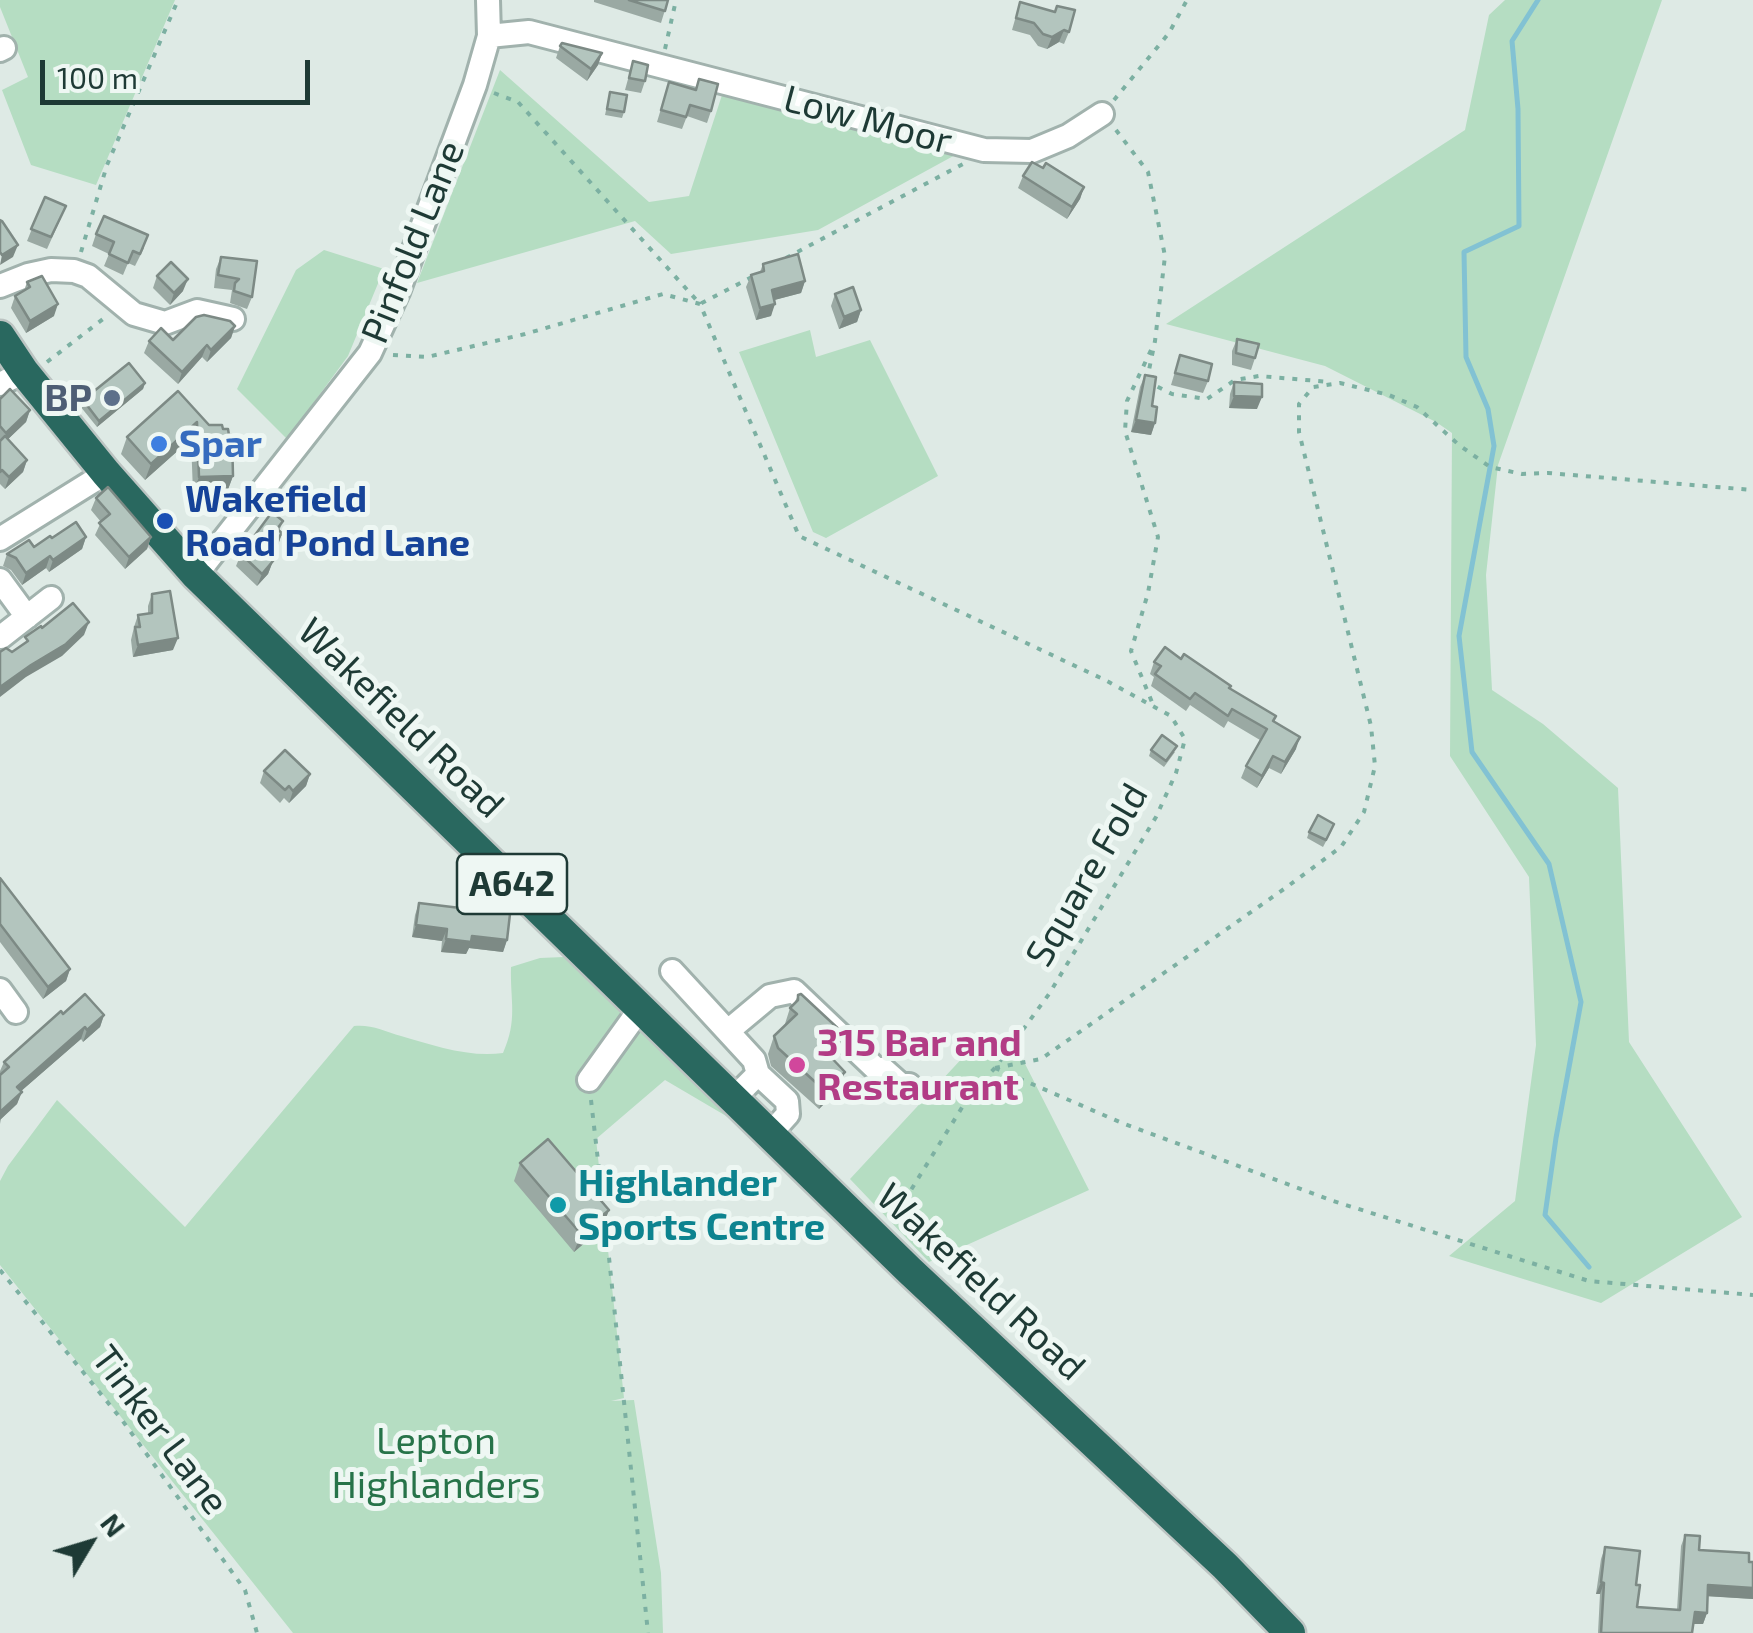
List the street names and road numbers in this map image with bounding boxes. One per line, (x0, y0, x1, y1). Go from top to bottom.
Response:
street label: Low Moor (779, 76, 957, 164)
street label: Pinfold Lane (352, 134, 474, 350)
street label: Wakefield Road (289, 608, 513, 828)
street label: Square Fold (1016, 775, 1158, 975)
road number: A642 (457, 854, 567, 914)
street label: Wakefield Road (867, 1174, 1095, 1390)
street label: Tinker Lane (82, 1337, 238, 1523)

